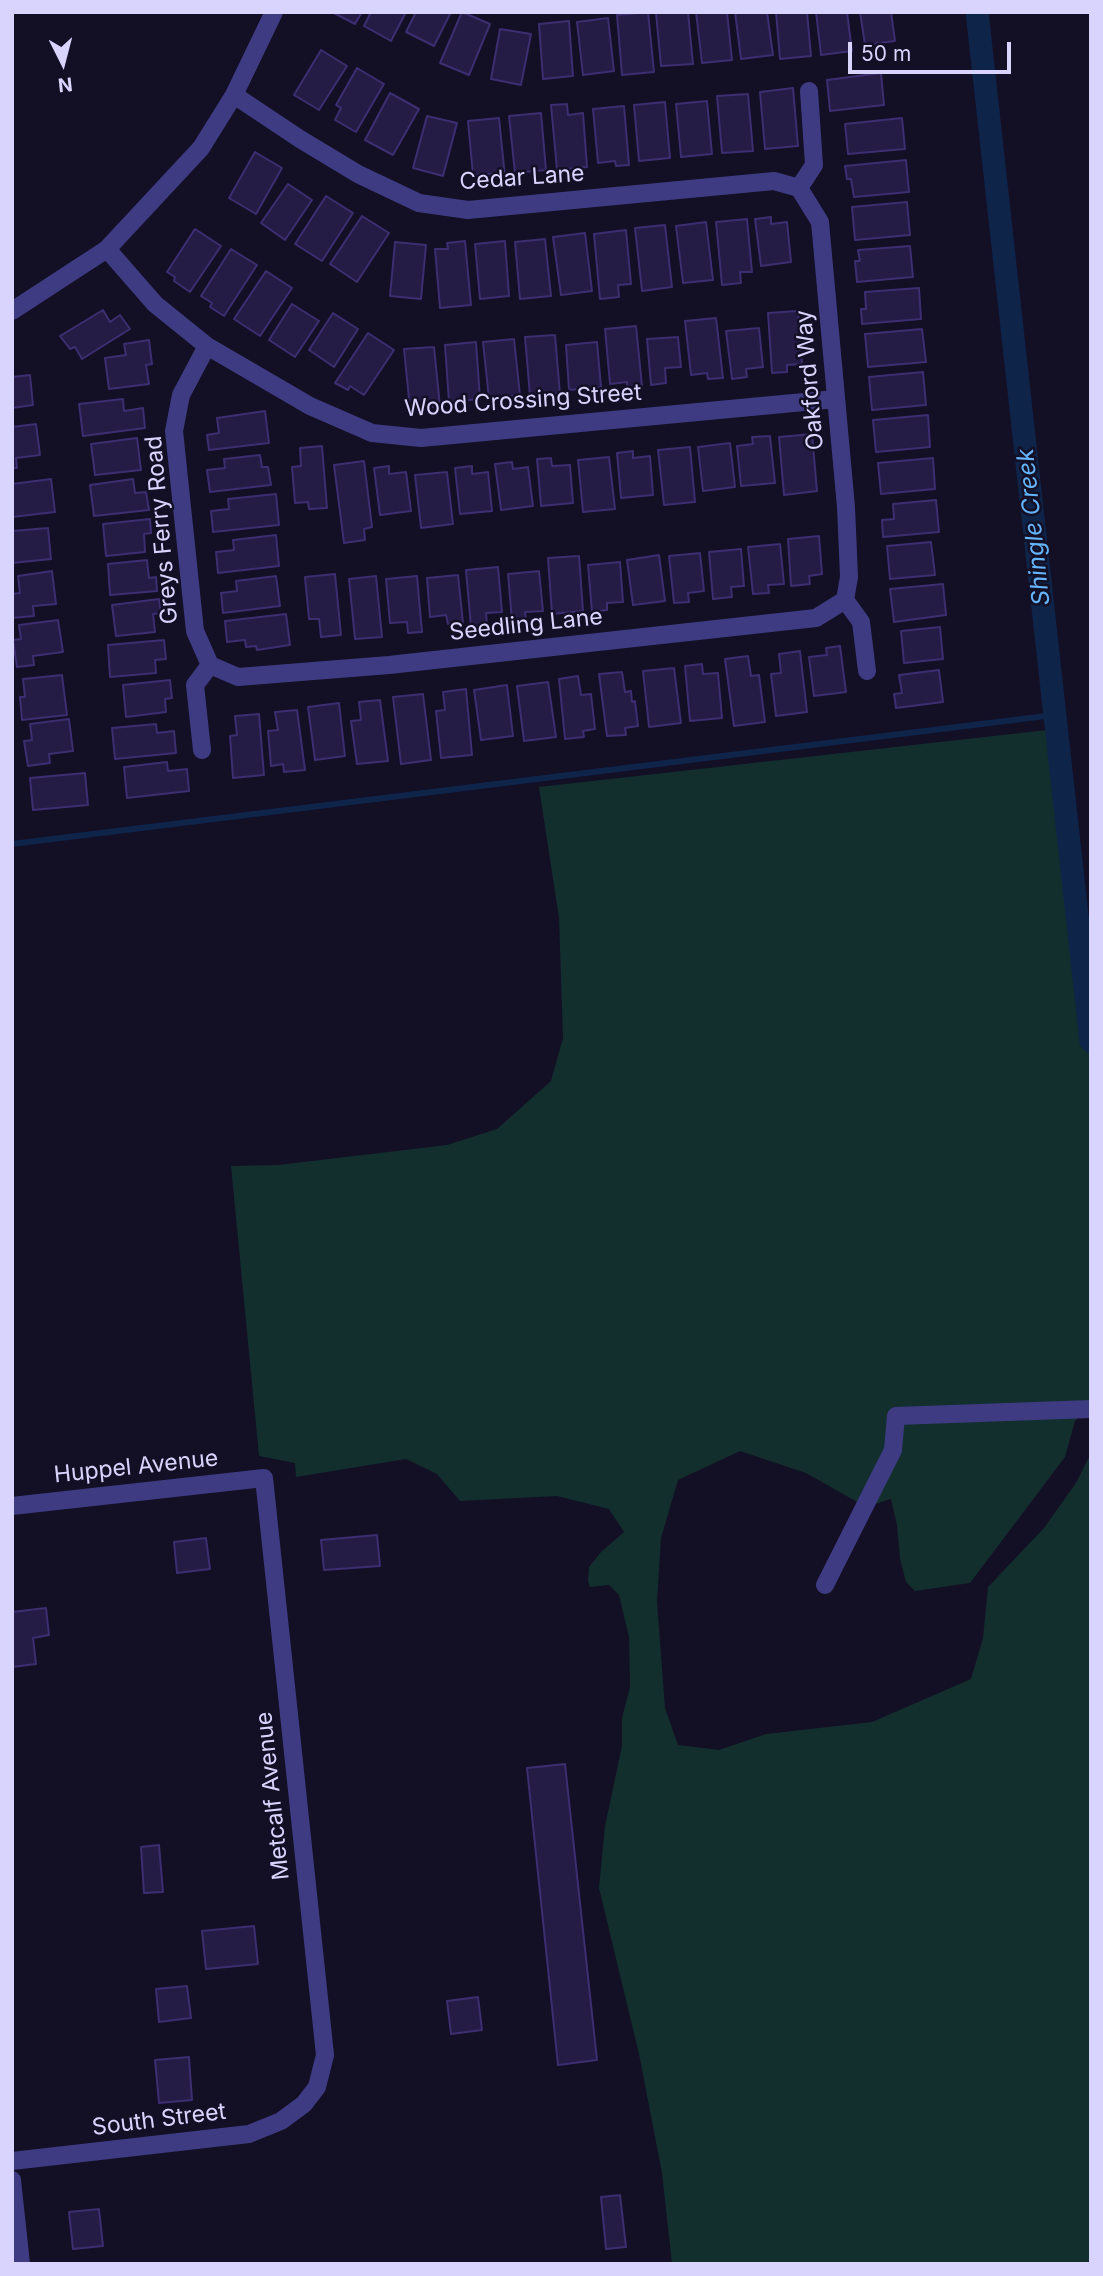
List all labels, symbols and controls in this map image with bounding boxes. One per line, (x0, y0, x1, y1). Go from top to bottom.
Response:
north arrow (28, 28, 98, 98)
scale bar (851, 28, 1014, 72)
text: 50 m (861, 41, 911, 66)
text: N (57, 72, 74, 97)
street label: Cedar Lane (459, 160, 585, 196)
street label: Oakford Way (790, 309, 830, 451)
street label: Wood Crossing Street (404, 379, 642, 423)
street label: Greys Ferry Road (140, 435, 184, 625)
water label: Shingle Creek (1011, 447, 1057, 607)
street label: Seedling Lane (448, 603, 604, 647)
street label: Huppel Avenue (52, 1445, 220, 1489)
street label: Metcalf Avenue (250, 1710, 296, 1882)
street label: South Street (90, 2098, 228, 2142)

